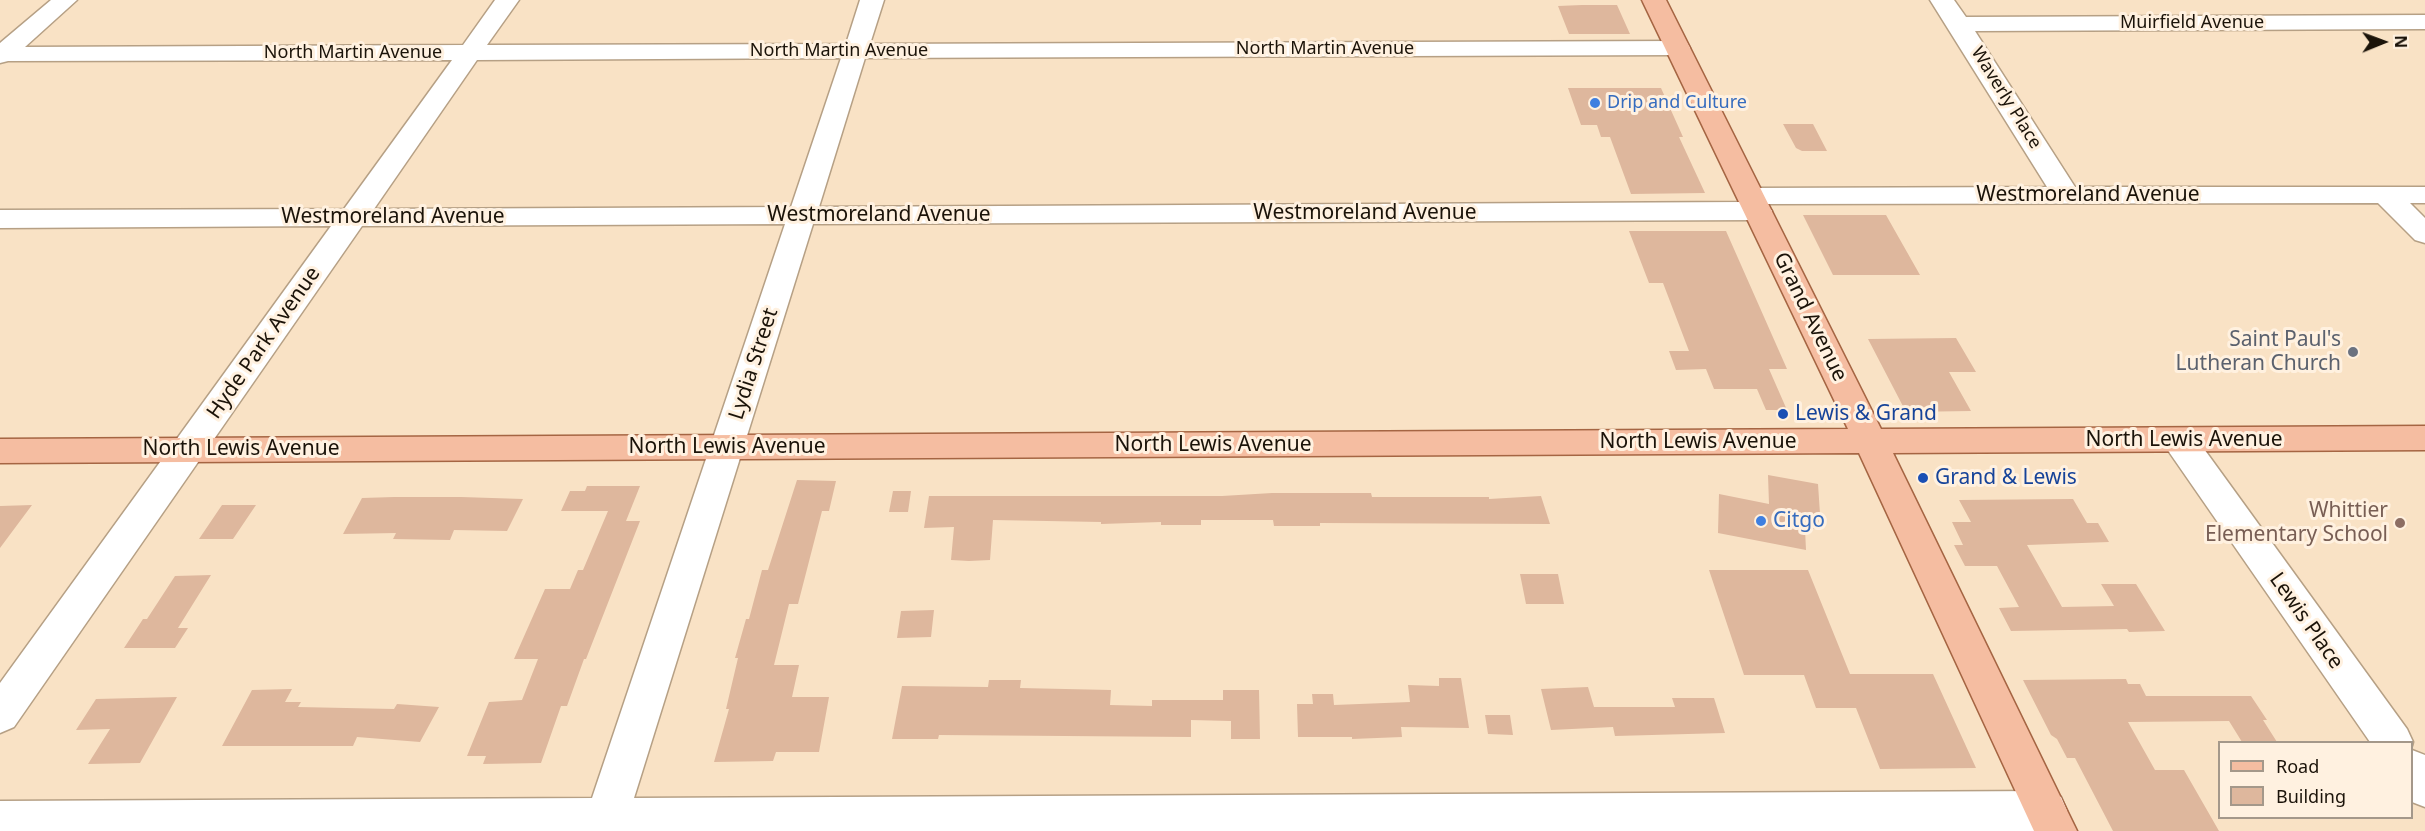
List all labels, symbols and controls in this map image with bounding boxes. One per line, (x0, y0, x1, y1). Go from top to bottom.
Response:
street label: Muirfield Avenue (2120, 12, 2264, 34)
north arrow (2353, 12, 2413, 72)
text: N (2390, 35, 2412, 48)
street label: North Martin Avenue (1236, 38, 1414, 60)
street label: North Martin Avenue (750, 40, 928, 62)
street label: North Martin Avenue (264, 42, 442, 64)
street label: Waverly Place (1966, 43, 2046, 153)
place label: Drip and Culture (1607, 92, 1747, 114)
marker: Drip and Culture (1588, 96, 1602, 110)
street label: Westmoreland Avenue (1976, 182, 2200, 208)
street label: Westmoreland Avenue (1253, 200, 1477, 226)
street label: Westmoreland Avenue (767, 202, 991, 228)
street label: Westmoreland Avenue (281, 204, 505, 230)
street label: Grand Avenue (1768, 248, 1852, 386)
street label: Hyde Park Avenue (202, 262, 326, 424)
street label: Lydia Street (724, 305, 784, 423)
place label: Saint Paul's Lutheran Church (2176, 327, 2341, 377)
marker: Saint Paul's Lutheran Church (2346, 345, 2360, 359)
place label: Lewis & Grand (1795, 401, 1937, 427)
marker: Lewis & Grand (1776, 407, 1790, 421)
street label: North Lewis Avenue (2086, 427, 2282, 453)
street label: North Lewis Avenue (1600, 429, 1796, 455)
street label: North Lewis Avenue (1115, 432, 1311, 458)
street label: North Lewis Avenue (629, 434, 825, 460)
street label: North Lewis Avenue (143, 436, 339, 462)
place label: Grand & Lewis (1935, 465, 2077, 491)
marker: Grand & Lewis (1916, 471, 1930, 485)
place label: Whittier Elementary School (2205, 498, 2388, 548)
place label: Citgo (1773, 508, 1825, 534)
marker: Citgo (1754, 514, 1768, 528)
marker: Whittier Elementary School (2393, 516, 2407, 530)
street label: Lewis Place (2264, 568, 2348, 674)
legend (2218, 741, 2413, 819)
text: Road (2276, 754, 2319, 778)
text: Building (2276, 784, 2346, 808)

